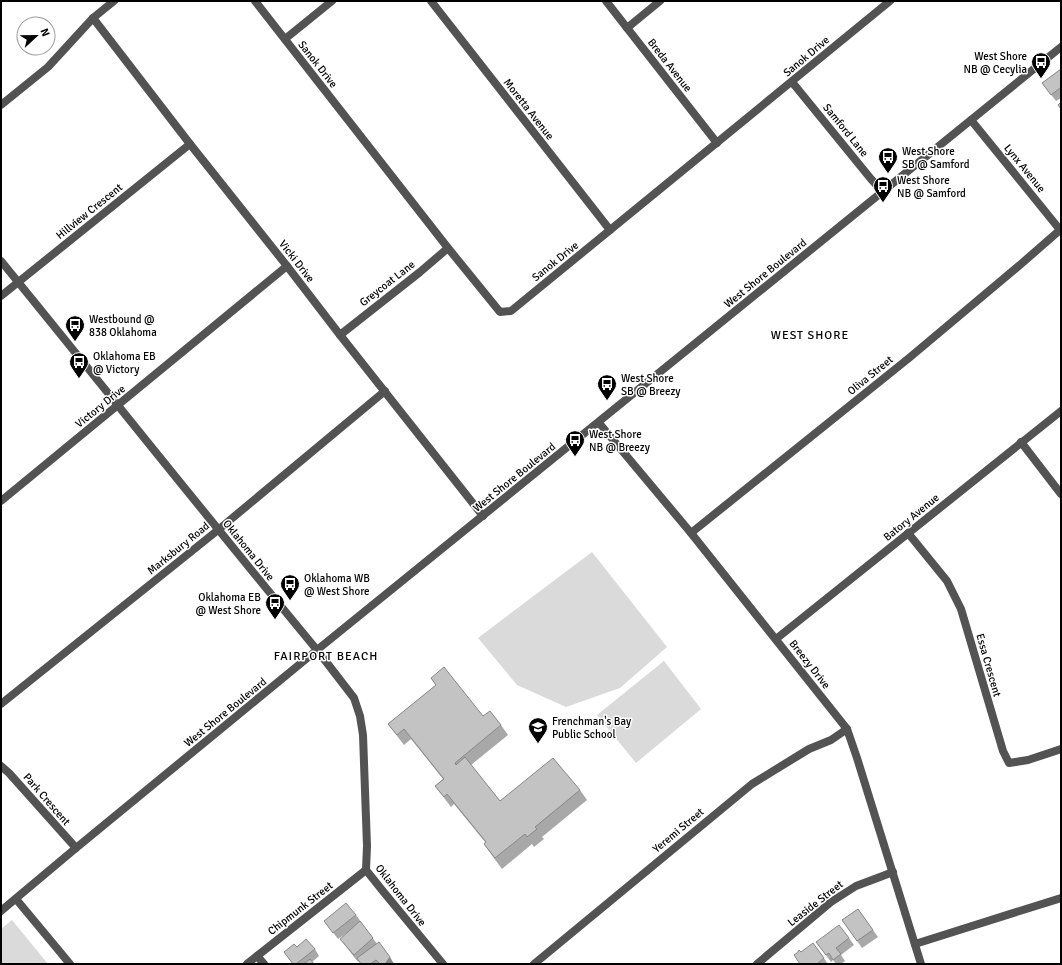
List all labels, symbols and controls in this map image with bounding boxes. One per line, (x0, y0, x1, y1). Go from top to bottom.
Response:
north arrow (16, 16, 56, 56)
text: N (37, 26, 52, 38)
street label: Sanok Drive (781, 33, 832, 79)
street label: Breda Avenue (645, 36, 694, 95)
street label: Sanok Drive (295, 38, 340, 90)
place label: West Shore NB @ Cecylia (963, 50, 1027, 76)
bus stop icon: West Shore NB @ Cecylia (1030, 51, 1052, 79)
street label: Moretta Avenue (501, 76, 557, 142)
street label: Samford Lane (820, 101, 871, 160)
street label: Lynx Avenue (1001, 142, 1048, 195)
place label: West Shore SB @ Samford (902, 145, 970, 171)
bus stop icon: West Shore SB @ Samford (877, 146, 899, 174)
place label: West Shore NB @ Samford (897, 174, 966, 200)
bus stop icon: West Shore NB @ Samford (872, 175, 894, 203)
street label: Hillview Crescent (54, 181, 125, 242)
street label: West Shore Boulevard (721, 236, 809, 311)
street label: Vicki Drive (276, 238, 317, 285)
street label: Sanok Drive (529, 239, 581, 284)
street label: Greycoat Lane (357, 258, 418, 309)
place label: Westbound @ 838 Oklahoma (89, 313, 157, 339)
bus stop icon: Westbound @ 838 Oklahoma (64, 314, 86, 342)
district label: WEST SHORE (771, 328, 849, 343)
place label: Oklahoma EB @ Victory (93, 350, 156, 376)
bus stop icon: Oklahoma EB @ Victory (68, 351, 90, 379)
street label: Oliva Street (845, 353, 896, 398)
place label: West Shore SB @ Breezy (621, 372, 681, 398)
bus stop icon: West Shore SB @ Breezy (596, 373, 618, 401)
street label: Victory Drive (73, 382, 128, 430)
place label: West Shore NB @ Breezy (589, 428, 651, 454)
bus stop icon: West Shore NB @ Breezy (564, 429, 586, 457)
street label: West Shore Boulevard (470, 440, 558, 515)
street label: Batory Avenue (881, 491, 942, 544)
street label: Oklahoma Drive (220, 517, 277, 583)
street label: Marksbury Road (145, 519, 212, 577)
place label: Oklahoma WB @ West Shore (304, 572, 370, 598)
bus stop icon: Oklahoma WB @ West Shore (279, 573, 301, 601)
place label: Oklahoma EB @ West Shore (195, 591, 261, 617)
bus stop icon: Oklahoma EB @ West Shore (264, 592, 286, 620)
street label: Essa Crescent (973, 632, 1004, 698)
street label: Breezy Drive (786, 637, 833, 691)
district label: FAIRPORT BEACH (274, 649, 378, 664)
street label: West Shore Boulevard (181, 675, 269, 750)
place label: Frenchman's Bay Public School (552, 715, 632, 741)
school or university icon: Frenchman's Bay Public School (527, 716, 549, 744)
street label: Park Crescent (20, 771, 73, 828)
street label: Yeremi Street (650, 805, 707, 855)
street label: Oklahoma Drive (373, 862, 429, 929)
street label: Leaside Street (785, 878, 846, 929)
street label: Chipmunk Street (265, 879, 335, 938)

